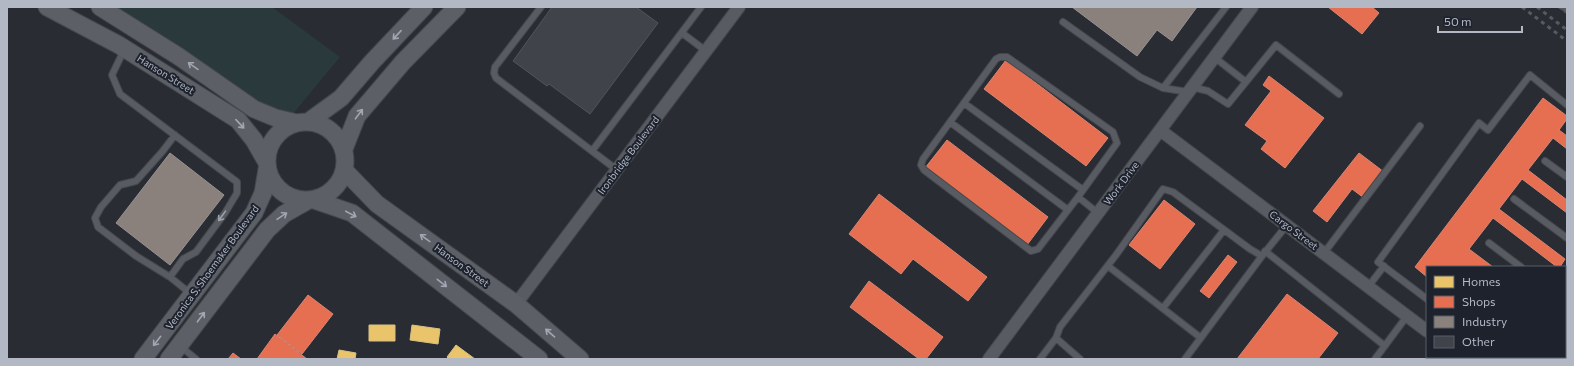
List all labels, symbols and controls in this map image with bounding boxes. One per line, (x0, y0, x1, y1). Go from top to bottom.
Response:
scale bar (1438, 8, 1522, 34)
text: 50 m (1444, 14, 1472, 28)
one-way arrow (392, 30, 402, 40)
street label: Hanson Street (135, 52, 197, 96)
one-way arrow (188, 62, 199, 70)
one-way arrow (355, 108, 364, 119)
street label: Ironbridge Boulevard (595, 113, 661, 196)
one-way arrow (235, 119, 245, 129)
street label: Work Drive (1101, 159, 1141, 207)
street label: Veronica S. Shoemaker Boulevard (163, 202, 261, 331)
street label: Cargo Street (1267, 208, 1321, 252)
one-way arrow (218, 210, 226, 221)
one-way arrow (345, 211, 357, 218)
one-way arrow (276, 212, 287, 220)
one-way arrow (419, 234, 430, 242)
street label: Hanson Street (432, 241, 492, 289)
legend (1426, 266, 1566, 358)
text: Homes (1462, 274, 1500, 288)
one-way arrow (436, 279, 447, 287)
text: Shops (1462, 294, 1496, 308)
one-way arrow (197, 311, 205, 322)
text: Industry (1462, 314, 1507, 328)
one-way arrow (545, 329, 556, 338)
text: Other (1462, 334, 1495, 348)
one-way arrow (152, 336, 161, 347)

